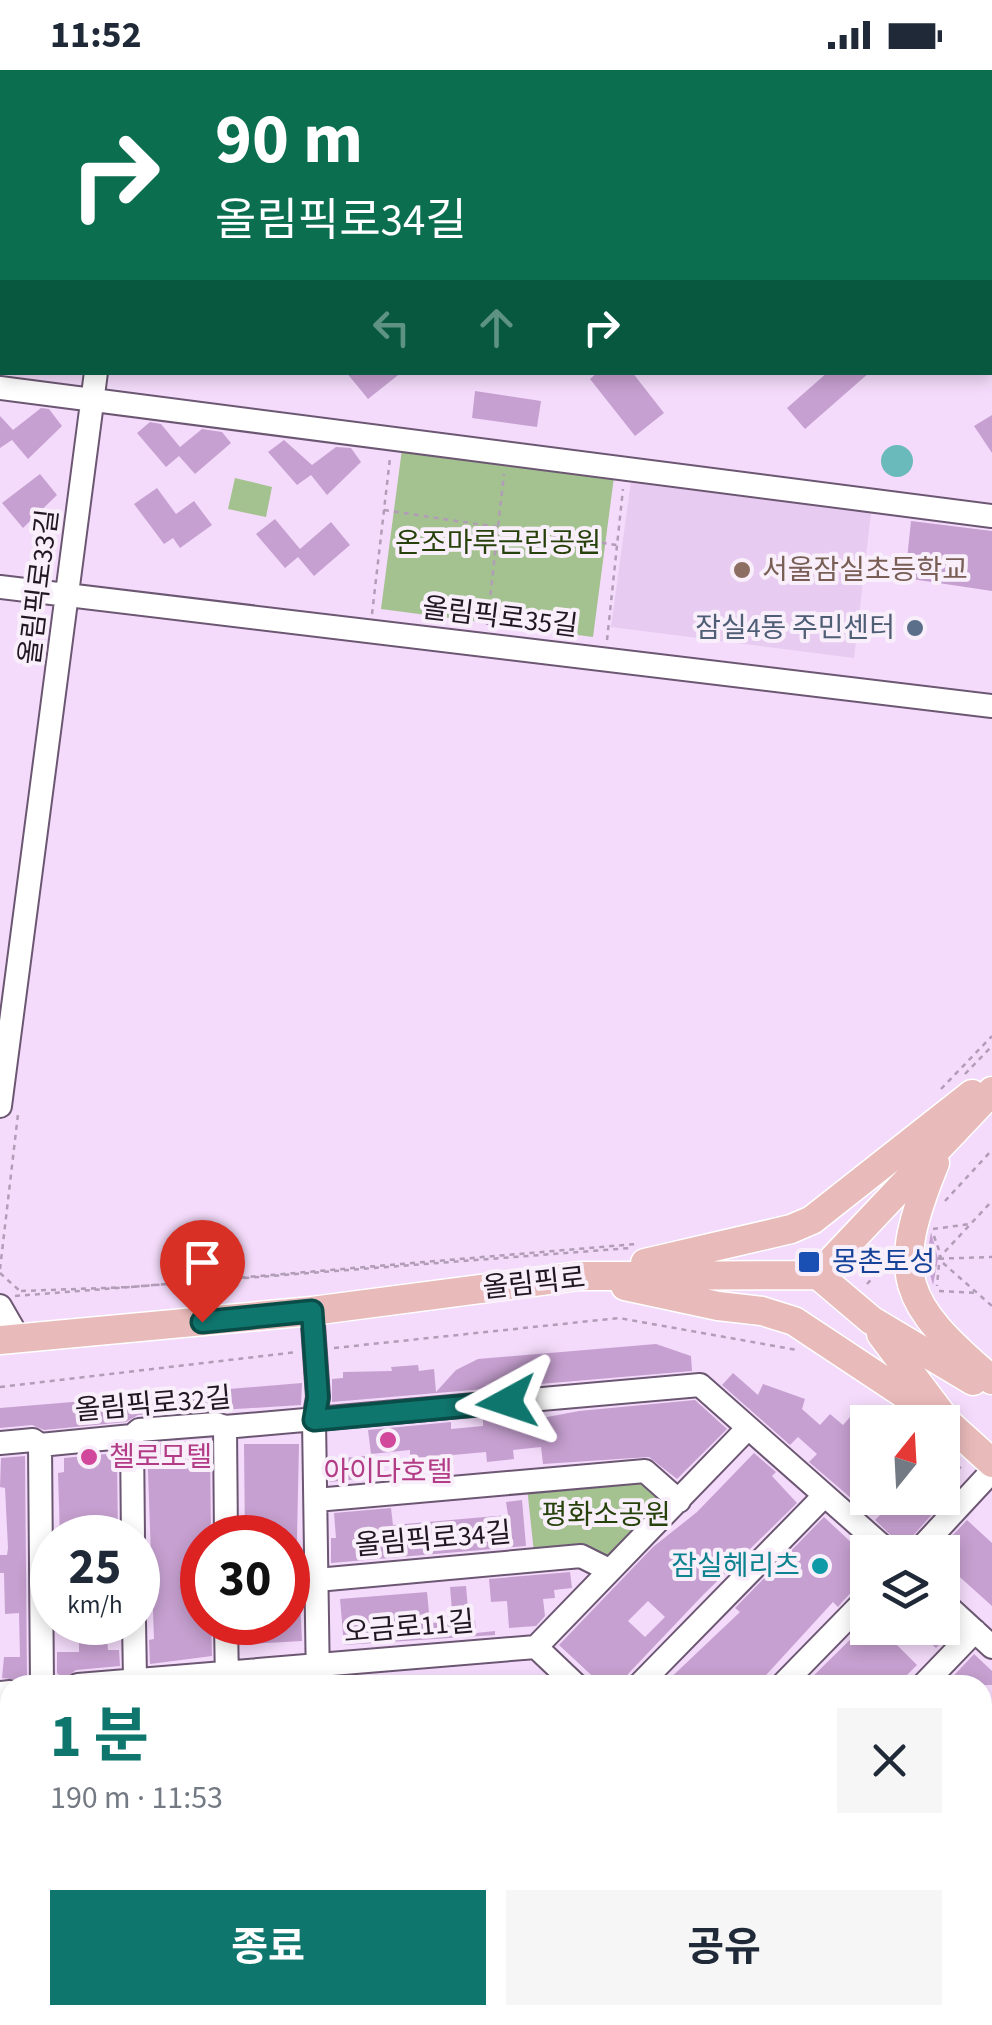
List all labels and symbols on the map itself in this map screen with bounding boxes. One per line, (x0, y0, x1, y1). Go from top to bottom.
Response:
street label: 올림픽로33길 (10, 507, 68, 667)
park label: 온조마루근린공원 (395, 523, 601, 563)
place label: 서울잠실초등학교 (762, 550, 968, 590)
marker: 서울잠실초등학교 (731, 559, 753, 581)
street label: 올림픽로35길 (420, 588, 580, 646)
place label: 잠실4동 주민센터 (695, 608, 895, 648)
marker: 잠실4동 주민센터 (904, 617, 926, 639)
pin (160, 1220, 245, 1323)
place label: 몽촌토성 (832, 1242, 935, 1282)
marker: 몽촌토성 (796, 1249, 822, 1275)
street label: 올림픽로 (481, 1258, 587, 1308)
position arrow (455, 1350, 559, 1454)
street label: 올림픽로32길 (73, 1377, 233, 1431)
north arrow (850, 1405, 960, 1515)
marker: 아이다호텔 (377, 1429, 399, 1451)
place label: 첼로모텔 (109, 1437, 212, 1477)
marker: 첼로모텔 (78, 1446, 100, 1468)
place label: 아이다호텔 (324, 1452, 452, 1492)
park label: 평화소공원 (542, 1495, 670, 1535)
street label: 올림픽로34길 (353, 1512, 513, 1566)
speed limit sign: 30 (180, 1515, 310, 1645)
place label: 잠실헤리츠 (671, 1546, 800, 1586)
marker: 잠실헤리츠 (809, 1555, 831, 1577)
street label: 오금로11길 (342, 1601, 476, 1653)

